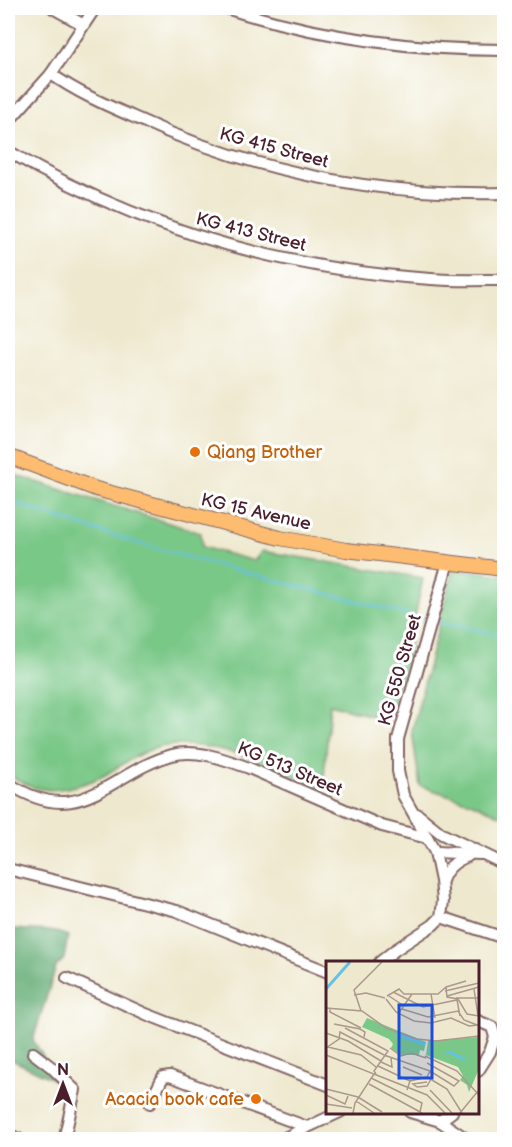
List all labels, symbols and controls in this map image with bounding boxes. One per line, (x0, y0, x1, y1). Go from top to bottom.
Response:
street label: KG 415 Street (217, 123, 331, 173)
street label: KG 413 Street (194, 208, 309, 256)
place label: Qiang Brother (207, 442, 322, 463)
marker: Qiang Brother (188, 445, 202, 459)
street label: KG 15 Avenue (199, 489, 313, 535)
street label: KG 550 Street (374, 611, 426, 728)
street label: KG 513 Street (234, 737, 346, 801)
inset map (326, 961, 479, 1114)
north arrow (33, 1054, 93, 1114)
text: N (57, 1061, 69, 1080)
place label: Acacia book cafe (105, 1089, 244, 1110)
marker: Acacia book cafe (249, 1092, 263, 1106)

